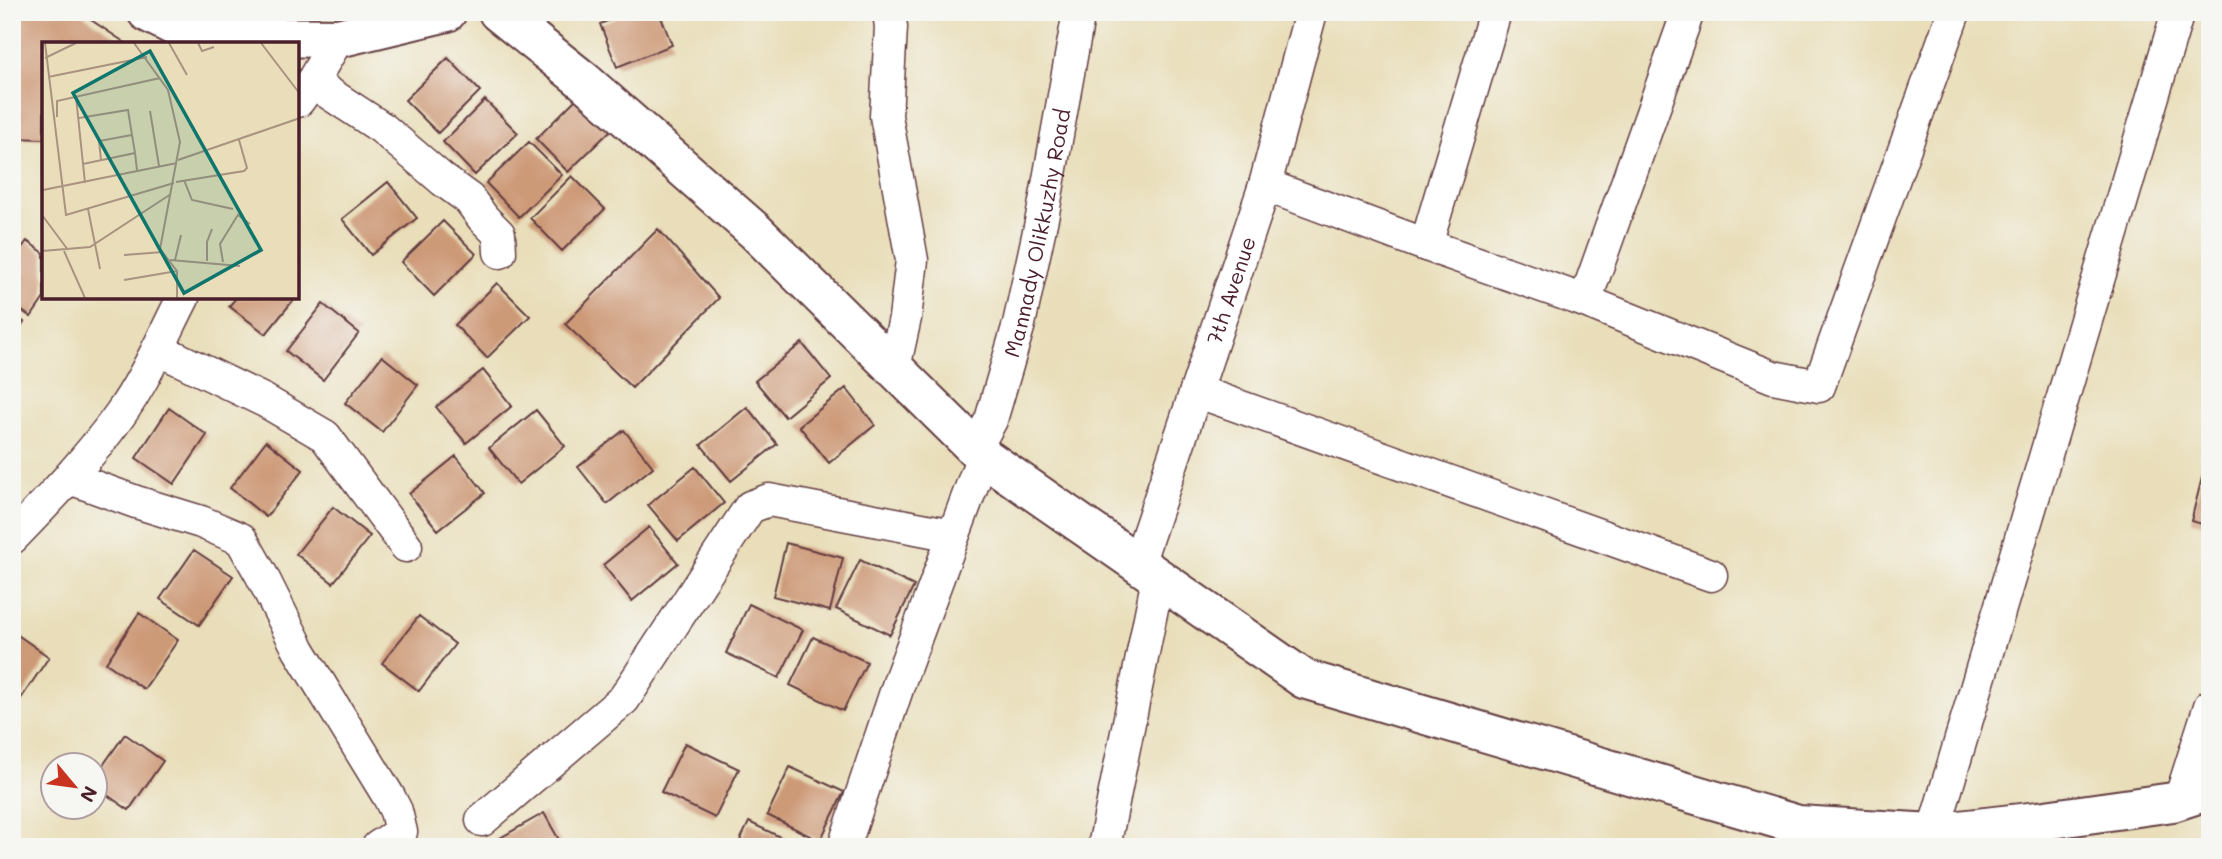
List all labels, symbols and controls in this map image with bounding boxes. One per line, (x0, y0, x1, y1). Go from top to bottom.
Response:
inset map (42, 42, 299, 299)
street label: Mannady Olikkuzhy Road (997, 106, 1075, 360)
street label: 7th Avenue (1199, 232, 1260, 347)
north arrow (38, 750, 108, 820)
text: N (75, 782, 104, 807)

